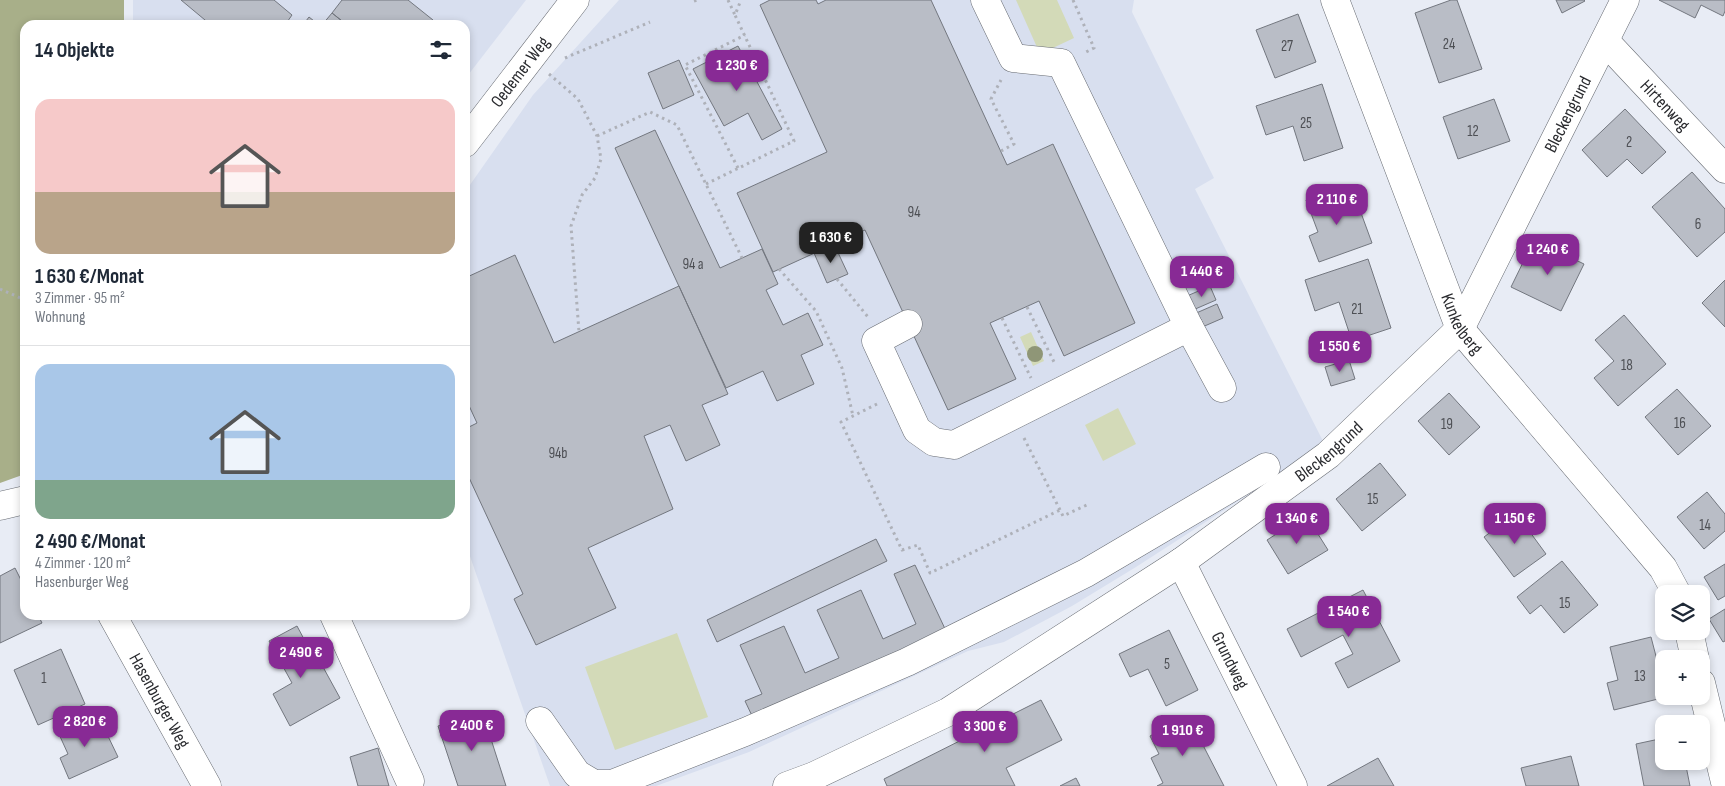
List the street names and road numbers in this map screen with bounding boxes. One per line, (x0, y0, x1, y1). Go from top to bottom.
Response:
street label: Oedemer Weg (486, 32, 554, 112)
street label: Bleckengrund (1540, 73, 1596, 156)
street label: Hirtenweg (1636, 75, 1694, 136)
street label: Kunkelberg (1436, 290, 1487, 359)
street label: Bleckengrund (1291, 417, 1367, 487)
street label: Grundweg (1207, 628, 1253, 693)
street label: Hasenburger Weg (124, 650, 194, 752)

